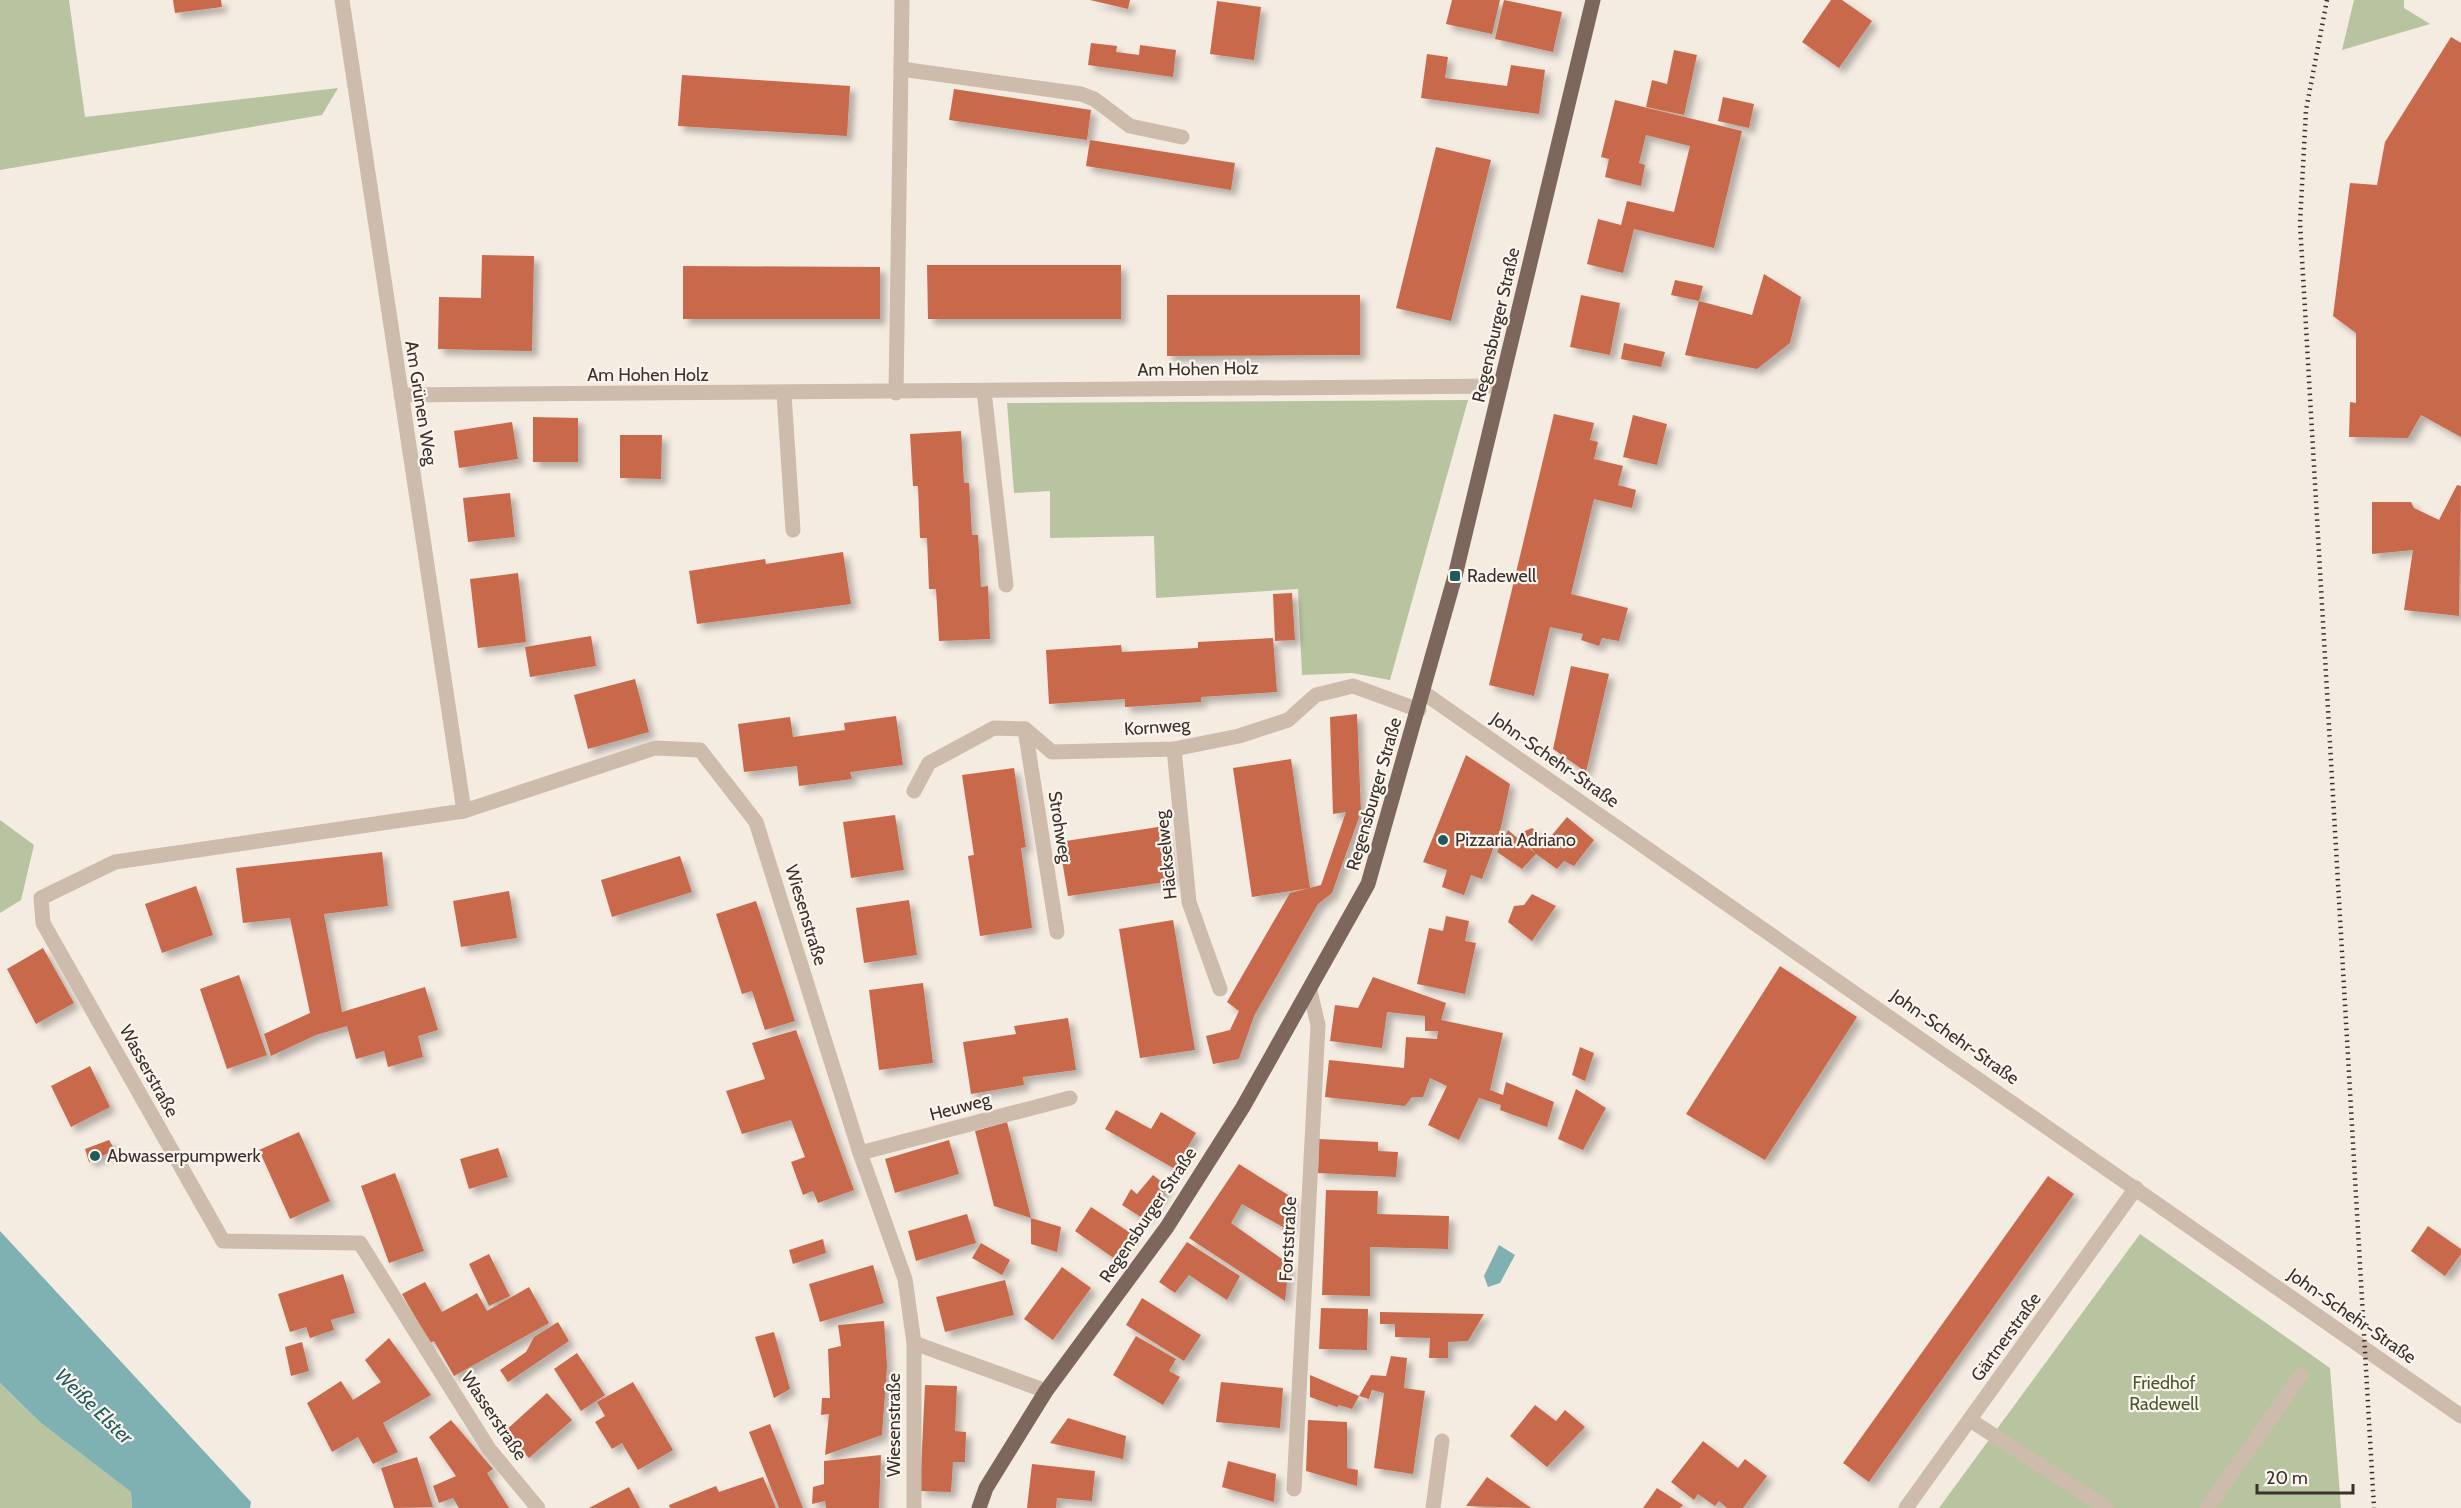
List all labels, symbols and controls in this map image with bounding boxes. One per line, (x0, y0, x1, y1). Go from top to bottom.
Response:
street label: Regensburger Straße (1467, 245, 1525, 405)
street label: Am Grünen Weg (400, 339, 442, 468)
street label: Am Hohen Holz (1137, 357, 1259, 381)
street label: Am Hohen Holz (587, 364, 709, 386)
place label: Radewell (1467, 565, 1537, 587)
marker: Radewell (1448, 569, 1462, 583)
street label: John-Schehr-Straße (1486, 707, 1623, 812)
street label: Kornweg (1123, 714, 1192, 740)
street label: Regensburger Straße (1342, 715, 1406, 873)
street label: Strohweg (1043, 790, 1077, 866)
street label: Häckselweg (1150, 808, 1182, 901)
place label: Pizzaria Adriano (1455, 829, 1576, 851)
marker: Pizzaria Adriano (1436, 833, 1450, 847)
street label: Wiesenstraße (780, 862, 832, 968)
street label: John-Schehr-Straße (1886, 984, 2023, 1089)
street label: Wasserstraße (115, 1021, 183, 1121)
street label: Heuweg (927, 1088, 994, 1126)
street label: Regensburger Straße (1095, 1143, 1201, 1287)
place label: Abwasserpumpwerk (107, 1145, 261, 1167)
marker: Abwasserpumpwerk (88, 1149, 102, 1163)
street label: Forststraße (1275, 1196, 1301, 1282)
street label: John-Schehr-Straße (2283, 1263, 2420, 1368)
street label: Gärtnerstraße (1966, 1288, 2046, 1386)
water label: Weiße Elster (50, 1363, 139, 1450)
street label: Wasserstraße (456, 1368, 532, 1464)
park label: Friedhof Radewell (2129, 1372, 2199, 1415)
street label: Wiesenstraße (883, 1373, 905, 1477)
scale bar (2257, 1457, 2353, 1495)
text: 20 m (2266, 1467, 2308, 1489)

